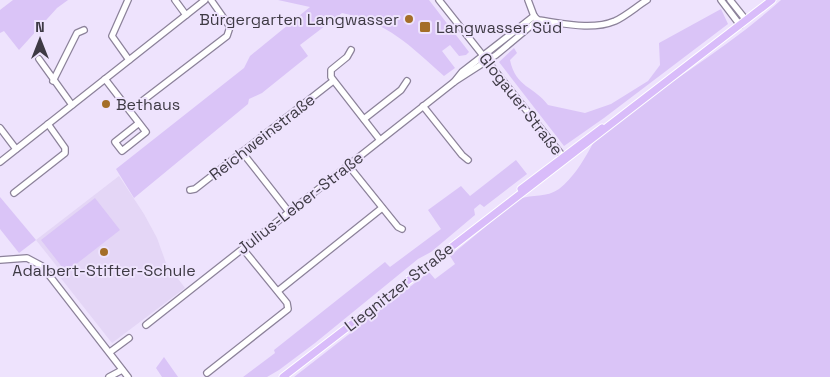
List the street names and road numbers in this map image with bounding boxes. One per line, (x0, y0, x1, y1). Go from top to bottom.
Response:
street label: Glogauer Straße (474, 48, 568, 160)
street label: Reichweinstraße (205, 89, 319, 185)
street label: Julius-Leber-Straße (233, 147, 367, 259)
street label: Liegnitzer Straße (340, 238, 458, 336)

